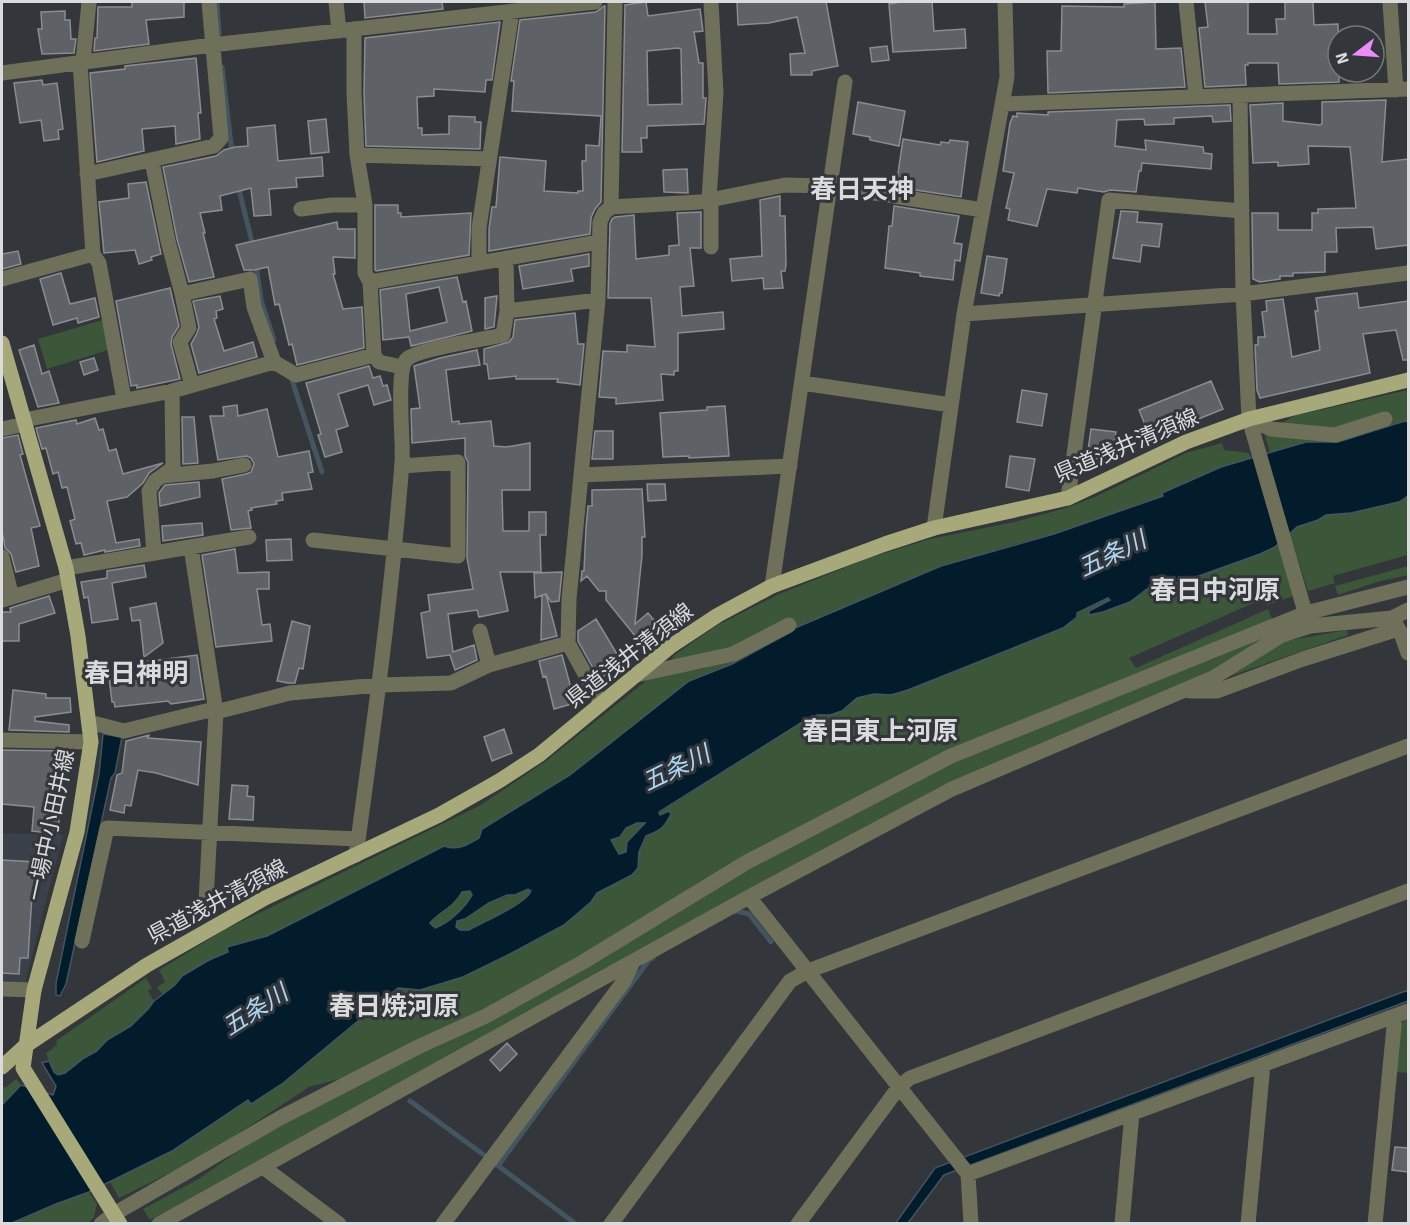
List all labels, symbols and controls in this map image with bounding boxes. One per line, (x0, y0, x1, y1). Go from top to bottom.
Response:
north arrow (1326, 24, 1386, 84)
text: N (1331, 50, 1354, 66)
district label: 春日天神 (810, 174, 914, 206)
street label: 県道浅井清須線 (1050, 403, 1202, 488)
water label: 五条川 (1073, 523, 1154, 583)
district label: 春日中河原 (1150, 575, 1280, 607)
street label: 県道浅井清須線 (560, 597, 698, 713)
district label: 春日神明 (84, 658, 188, 690)
district label: 春日東上河原 (802, 716, 958, 748)
water label: 五条川 (637, 737, 718, 797)
street label: 一場中小田井線 (21, 747, 80, 903)
street label: 県道浅井清須線 (143, 853, 292, 950)
water label: 五条川 (217, 976, 296, 1042)
district label: 春日焼河原 (329, 991, 459, 1023)

